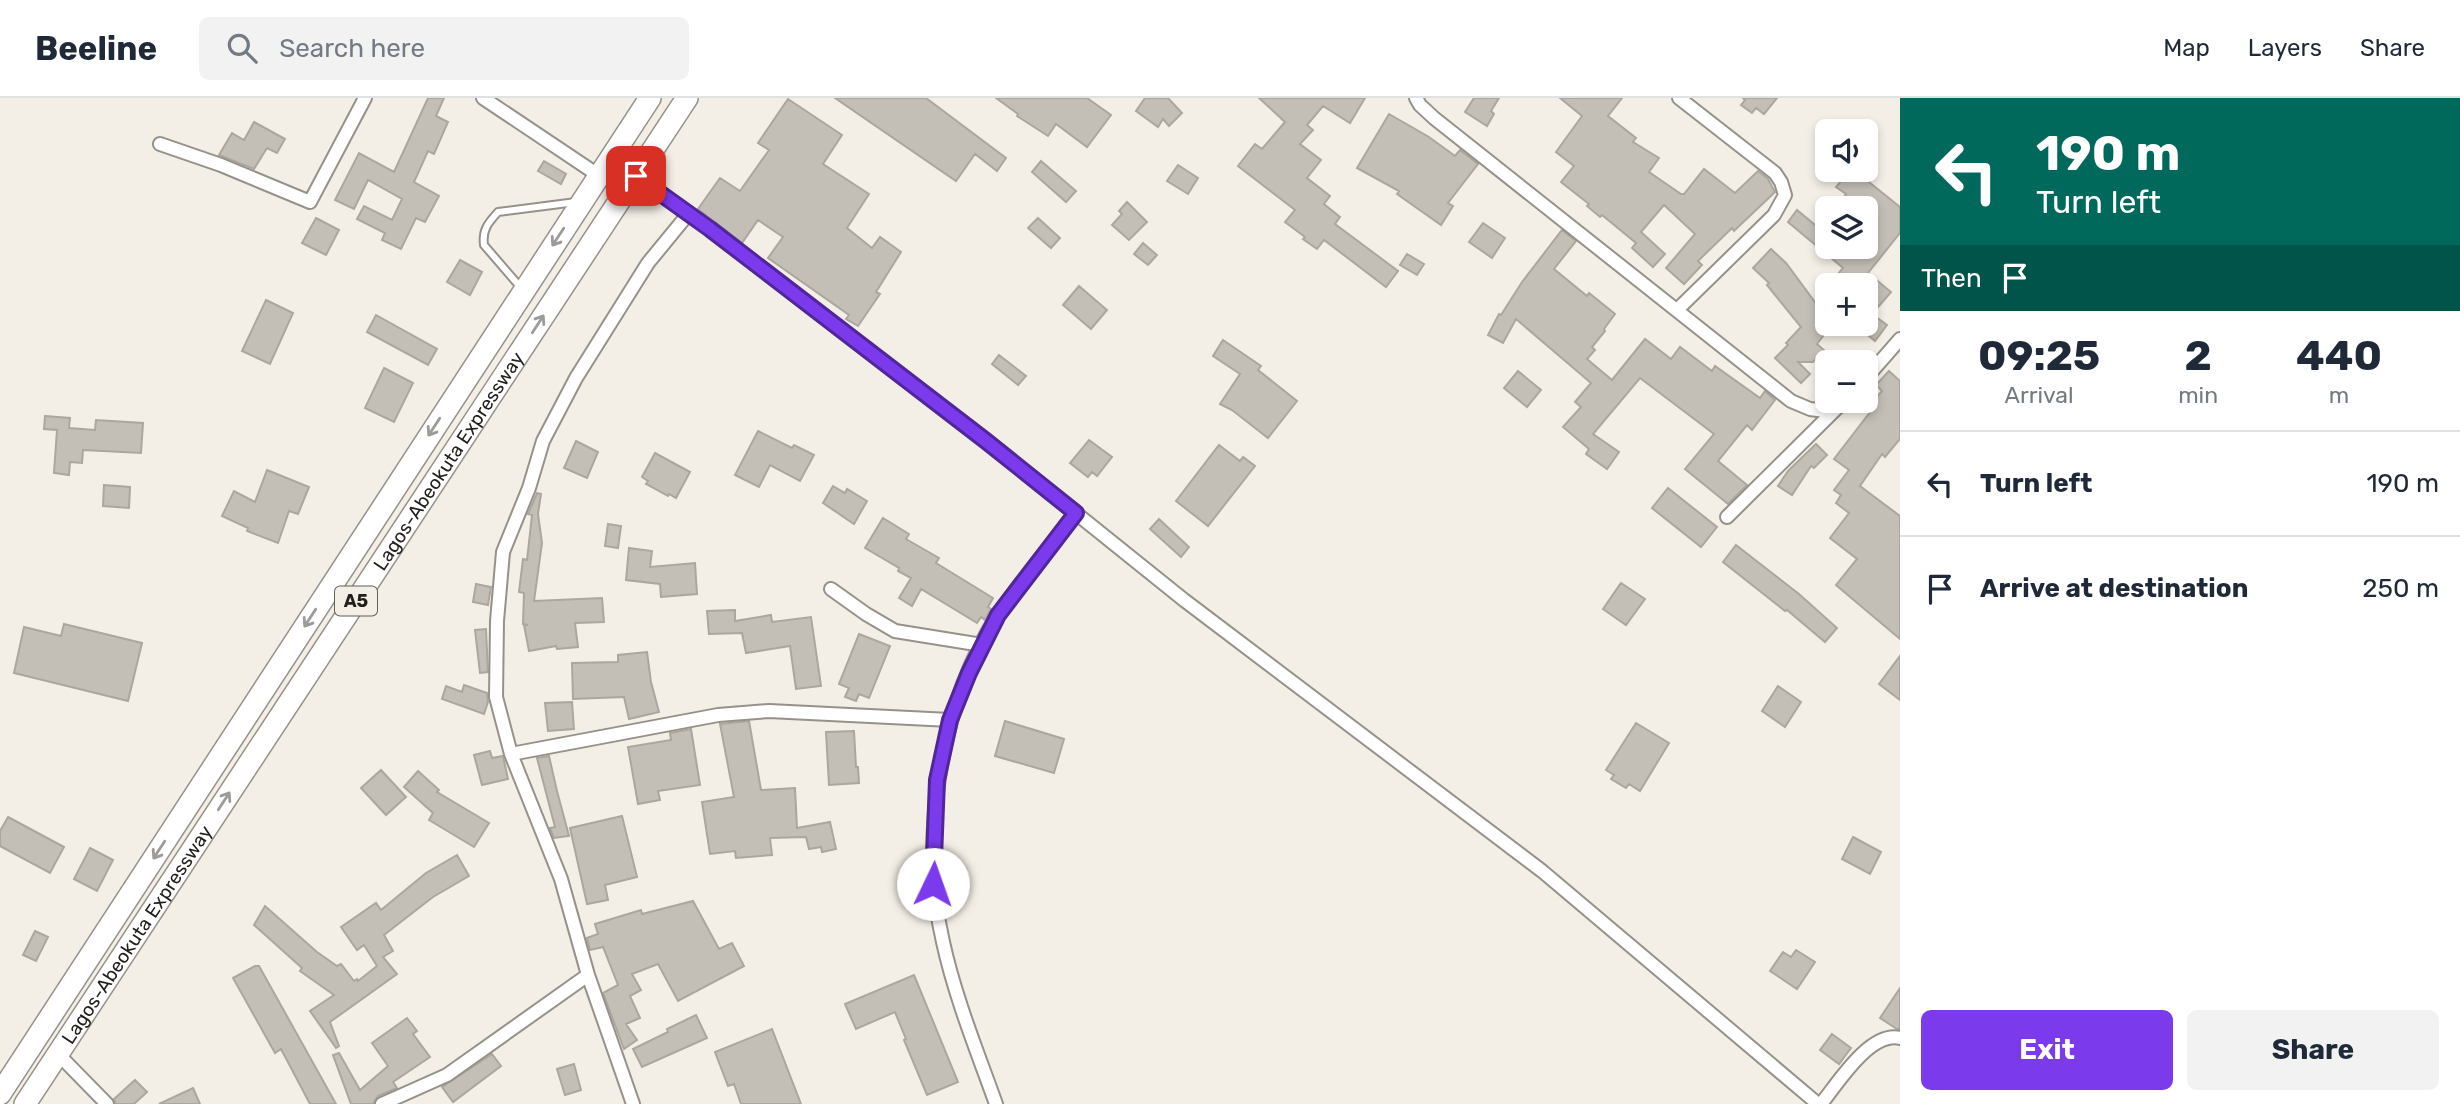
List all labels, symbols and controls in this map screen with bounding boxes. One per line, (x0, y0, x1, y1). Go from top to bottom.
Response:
search box (199, 17, 689, 80)
text: Beeline (35, 29, 157, 68)
icon: search (223, 29, 261, 67)
text: Search here (279, 33, 425, 64)
text: Map (2163, 34, 2210, 62)
text: Layers (2248, 34, 2322, 62)
text: Share (2360, 34, 2425, 62)
map controls (1815, 119, 1878, 413)
button: sound (1815, 119, 1878, 182)
text: 190 m (2036, 124, 2180, 182)
icon: left (1921, 126, 2012, 217)
pin (606, 146, 666, 206)
icon: arrive (617, 157, 655, 195)
text: Turn left (2036, 183, 2161, 221)
button: layers (1815, 196, 1878, 259)
one-way arrow (551, 226, 565, 246)
icon: arrive (1996, 259, 2034, 297)
text: Then (1921, 263, 1982, 294)
button: + (1815, 273, 1878, 336)
one-way arrow (531, 315, 545, 335)
text: 09:25 (1978, 331, 2100, 381)
text: 2 (2184, 331, 2212, 381)
text: 440 (2296, 331, 2382, 381)
street label: Lagos-Abeokuta Expressway (368, 347, 528, 574)
button: − (1815, 350, 1878, 413)
text: Arrival (2005, 381, 2074, 409)
text: min (2178, 381, 2218, 409)
text: m (2329, 381, 2349, 409)
one-way arrow (427, 417, 441, 437)
icon: left (1921, 465, 1959, 503)
text: Turn left (1980, 468, 2092, 499)
text: 190 m (2366, 468, 2439, 499)
icon: arrive (1921, 570, 1959, 608)
text: Arrive at destination (1980, 573, 2248, 604)
text: 250 m (2362, 573, 2439, 604)
road number: A5 (335, 587, 377, 616)
one-way arrow (303, 608, 317, 627)
one-way arrow (217, 792, 231, 811)
street label: Lagos-Abeokuta Expressway (56, 821, 217, 1048)
one-way arrow (152, 839, 166, 859)
position arrow (896, 847, 970, 921)
button: Exit (1921, 1010, 2173, 1090)
button: Share (2187, 1010, 2439, 1090)

